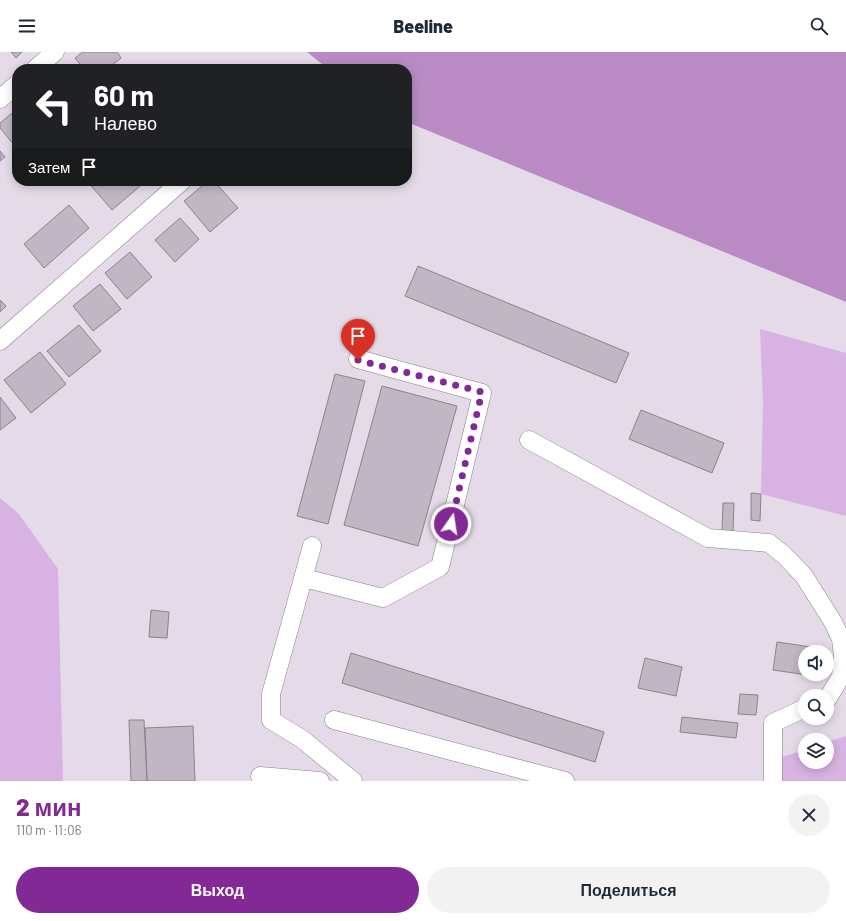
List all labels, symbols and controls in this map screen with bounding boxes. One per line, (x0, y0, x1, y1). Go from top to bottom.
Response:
icon: menu (16, 15, 38, 37)
text: Beeline (393, 15, 453, 37)
icon: search (808, 15, 830, 37)
text: 60 m (94, 78, 154, 112)
icon: left (28, 80, 80, 132)
text: Налево (94, 112, 157, 134)
icon: arrive (78, 156, 100, 178)
text: Затем (28, 158, 70, 176)
pin (341, 319, 375, 360)
icon: arrive (347, 325, 369, 347)
position arrow (430, 503, 472, 545)
map controls (798, 645, 834, 769)
button: sound (798, 645, 834, 681)
button: search (798, 689, 834, 725)
button: layers (798, 733, 834, 769)
text: 2 мин (16, 792, 81, 821)
button: close (788, 794, 830, 836)
text: 110 m · 11:06 (16, 822, 81, 838)
button: Выход (16, 867, 419, 913)
button: Поделиться (427, 867, 830, 913)

